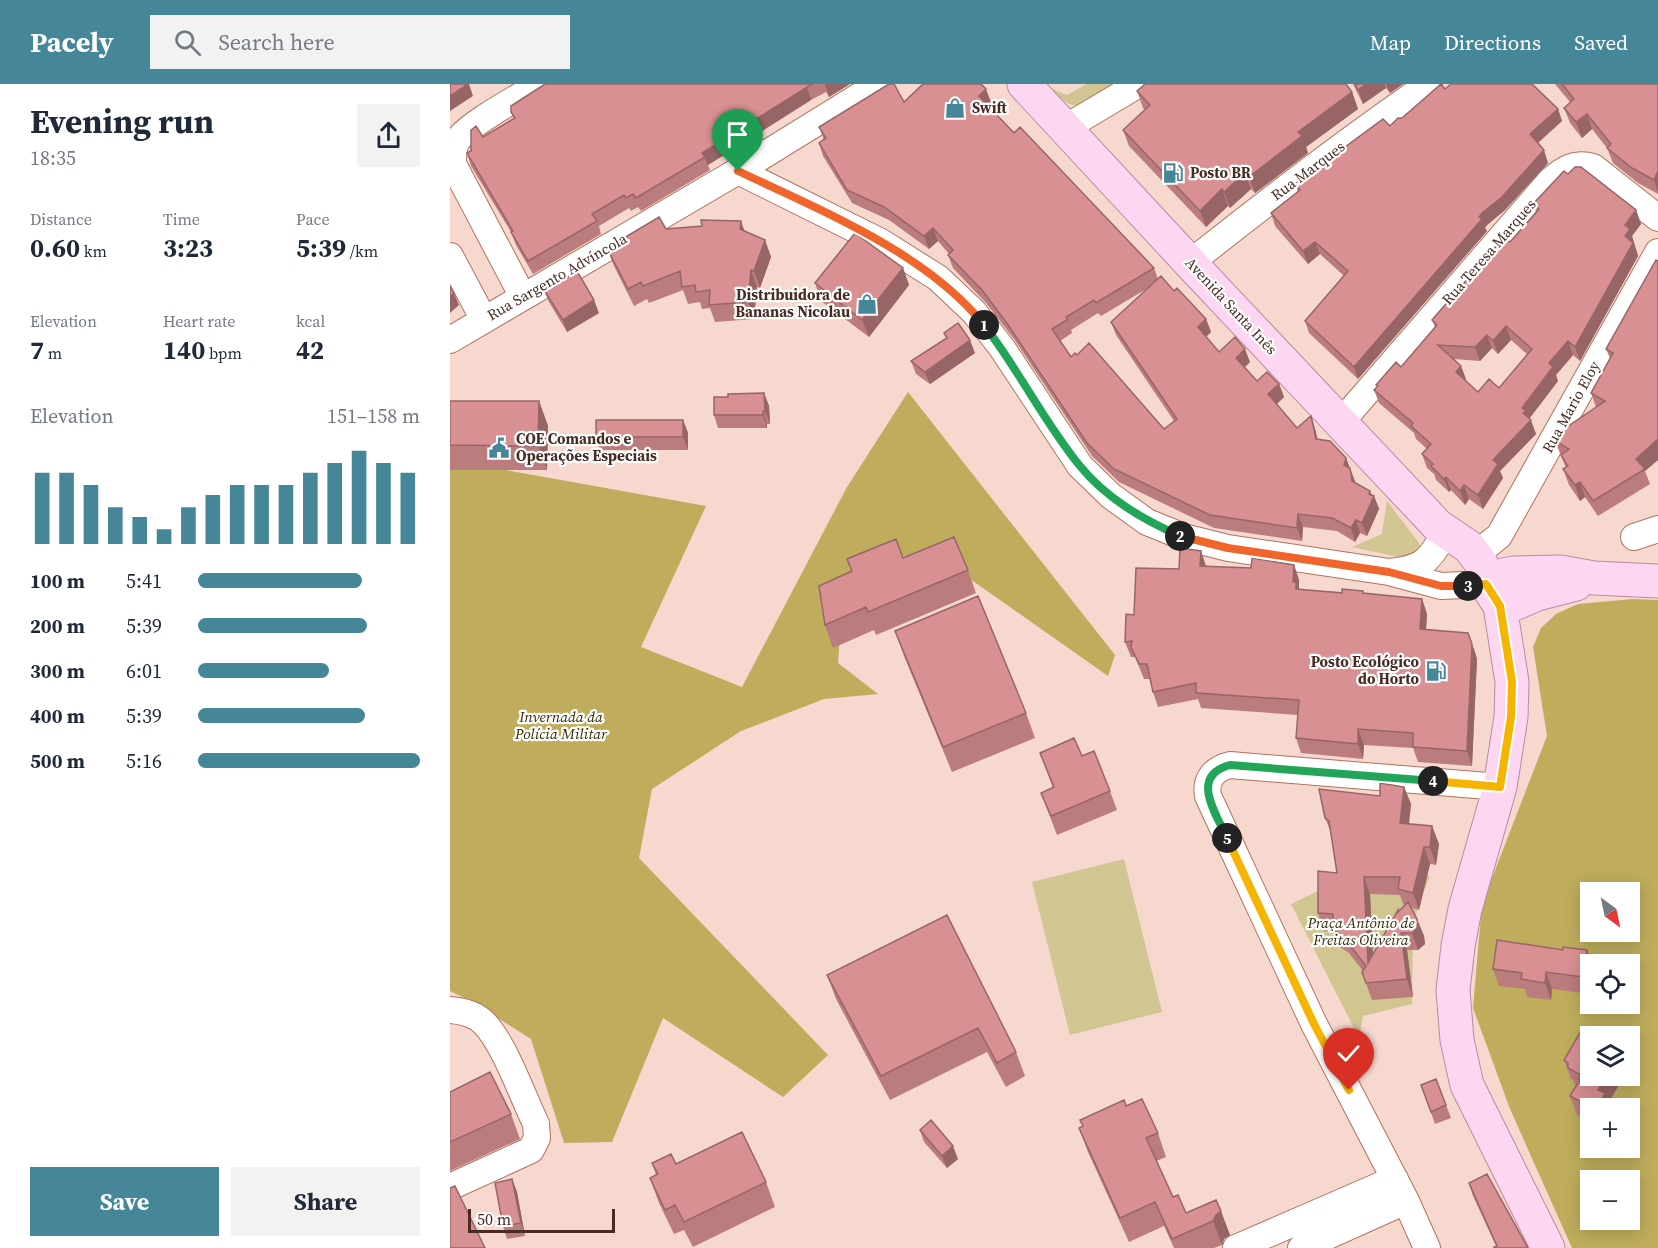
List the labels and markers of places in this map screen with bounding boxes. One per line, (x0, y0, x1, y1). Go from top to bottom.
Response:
shop icon: Swift (943, 96, 967, 120)
place label: Swift (972, 97, 1007, 118)
pin (712, 109, 763, 171)
fuel station icon: Posto BR (1161, 161, 1185, 185)
place label: Posto BR (1190, 162, 1252, 183)
place label: Distribuidora de Bananas Nicolau (735, 284, 850, 322)
shop icon: Distribuidora de Bananas Nicolau (855, 292, 879, 316)
pin: 1 (969, 310, 999, 340)
place label: COE Comandos e Operações Especiais (516, 428, 657, 466)
public building icon: COE Comandos e Operações Especiais (487, 436, 511, 460)
pin: 2 (1165, 521, 1195, 551)
pin: 3 (1453, 571, 1483, 601)
place label: Posto Ecológico do Horto (1311, 651, 1420, 689)
fuel station icon: Posto Ecológico do Horto (1424, 659, 1448, 683)
pin: 4 (1418, 766, 1448, 796)
pin: 5 (1212, 823, 1242, 853)
pin (1323, 1028, 1374, 1090)

